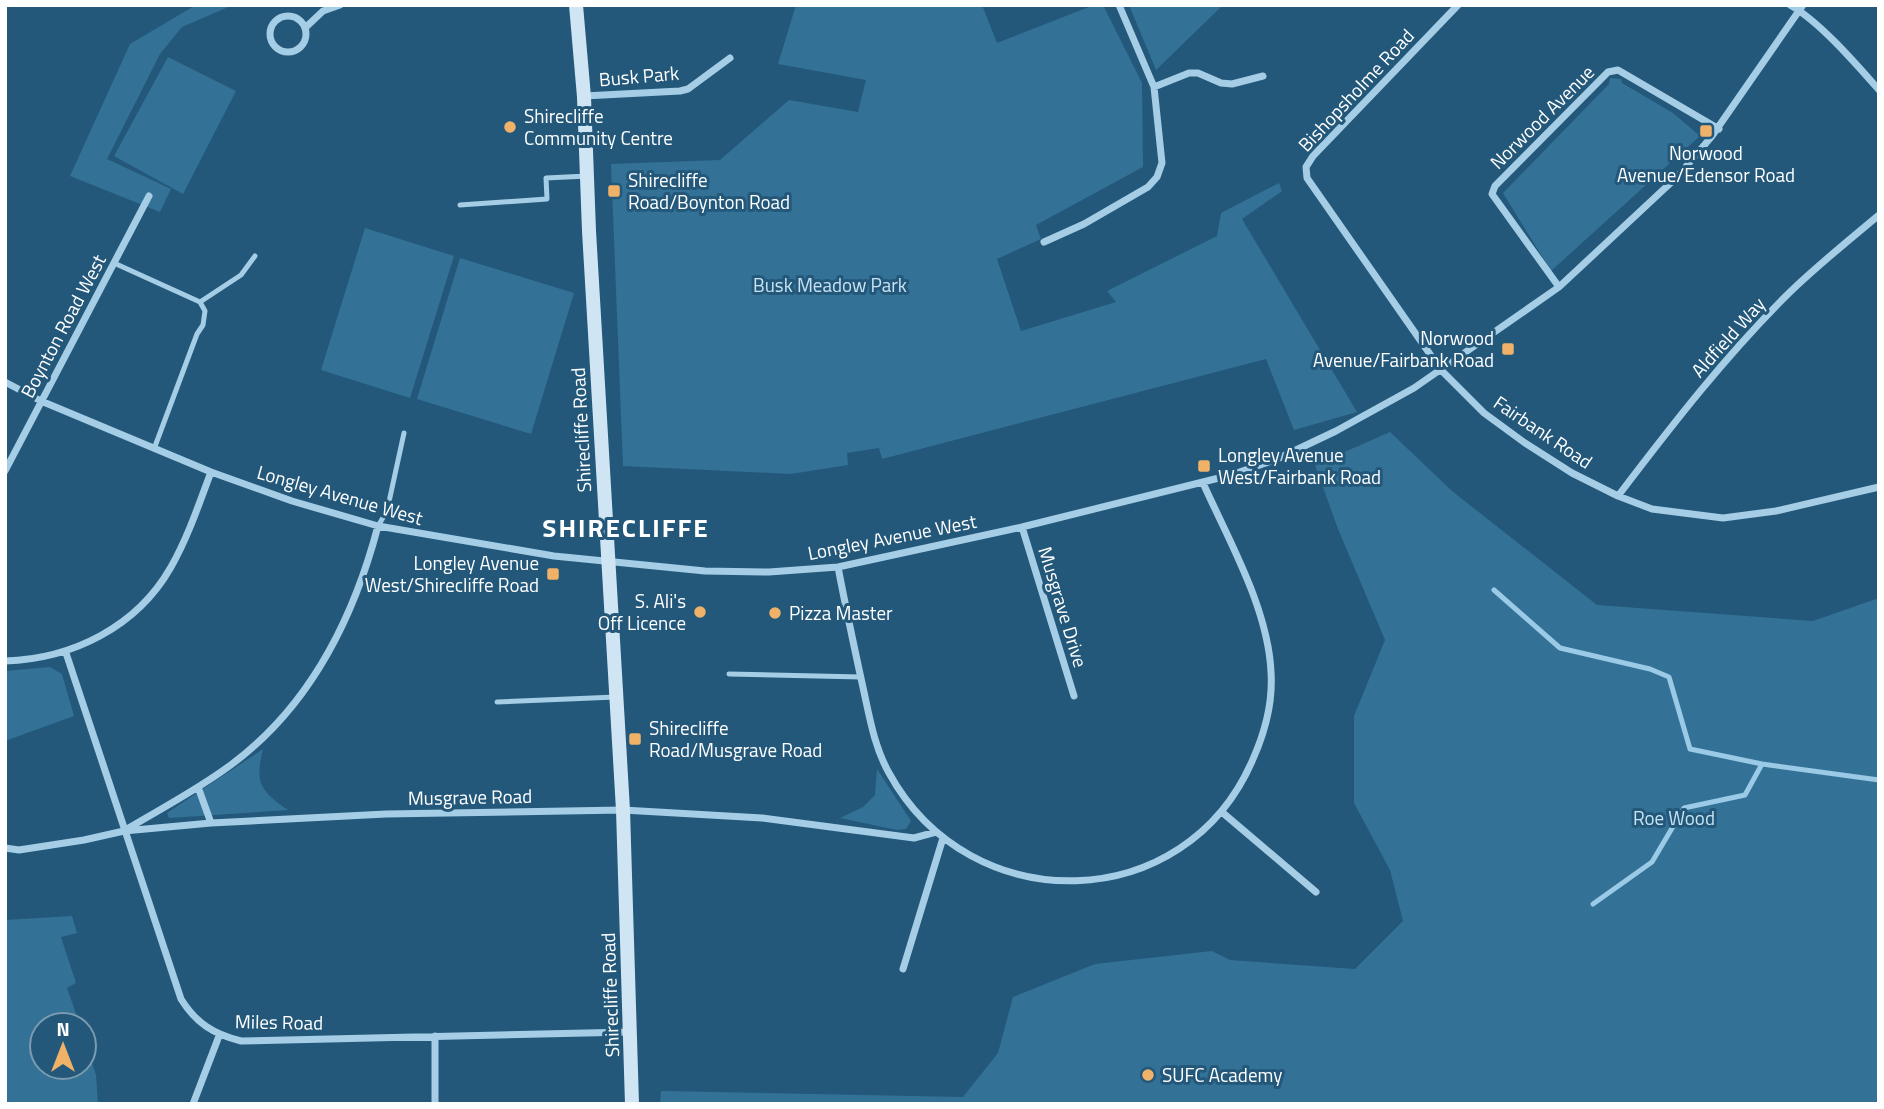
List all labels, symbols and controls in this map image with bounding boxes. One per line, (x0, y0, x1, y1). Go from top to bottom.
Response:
street label: Bishopsholme Road (1291, 22, 1421, 158)
street label: Busk Park (598, 58, 680, 93)
street label: Norwood Avenue (1483, 58, 1601, 176)
place label: Shirecliffe Community Centre (524, 101, 673, 152)
marker: Shirecliffe Community Centre (502, 119, 518, 135)
marker: Norwood Avenue/Edensor Road (1698, 123, 1714, 139)
place label: Norwood Avenue/Edensor Road (1617, 138, 1795, 189)
place label: Shirecliffe Road/Boynton Road (628, 165, 790, 216)
marker: Shirecliffe Road/Boynton Road (606, 183, 622, 199)
street label: Boynton Road West (12, 249, 113, 403)
park label: Busk Meadow Park (753, 270, 907, 299)
street label: Aldfield Way (1684, 290, 1772, 383)
place label: Norwood Avenue/Fairbank Road (1313, 323, 1494, 374)
marker: Norwood Avenue/Fairbank Road (1500, 341, 1516, 357)
street label: Shirecliffe Road (563, 367, 598, 493)
street label: Fairbank Road (1488, 388, 1599, 475)
place label: Longley Avenue West/Fairbank Road (1218, 440, 1381, 491)
street label: Longley Avenue West (254, 457, 427, 532)
marker: Longley Avenue West/Fairbank Road (1196, 458, 1212, 474)
street label: Longley Avenue West (805, 506, 979, 567)
district label: SHIRECLIFFE (542, 508, 710, 547)
street label: Musgrave Drive (1031, 543, 1096, 671)
place label: Longley Avenue West/Shirecliffe Road (365, 548, 539, 599)
marker: Longley Avenue West/Shirecliffe Road (545, 566, 561, 582)
place label: S. Ali's Off Licence (598, 586, 686, 637)
place label: Pizza Master (789, 598, 893, 627)
marker: S. Ali's Off Licence (692, 604, 708, 620)
marker: Pizza Master (767, 605, 783, 621)
place label: Shirecliffe Road/Musgrave Road (649, 713, 822, 764)
marker: Shirecliffe Road/Musgrave Road (627, 731, 643, 747)
street label: Musgrave Road (408, 781, 532, 812)
park label: Roe Wood (1633, 803, 1715, 832)
street label: Shirecliffe Road (593, 932, 626, 1058)
street label: Miles Road (235, 1006, 323, 1037)
north arrow (28, 1011, 98, 1081)
text: N (56, 1014, 70, 1043)
place label: SUFC Academy (1162, 1060, 1282, 1089)
marker: SUFC Academy (1140, 1067, 1156, 1083)

